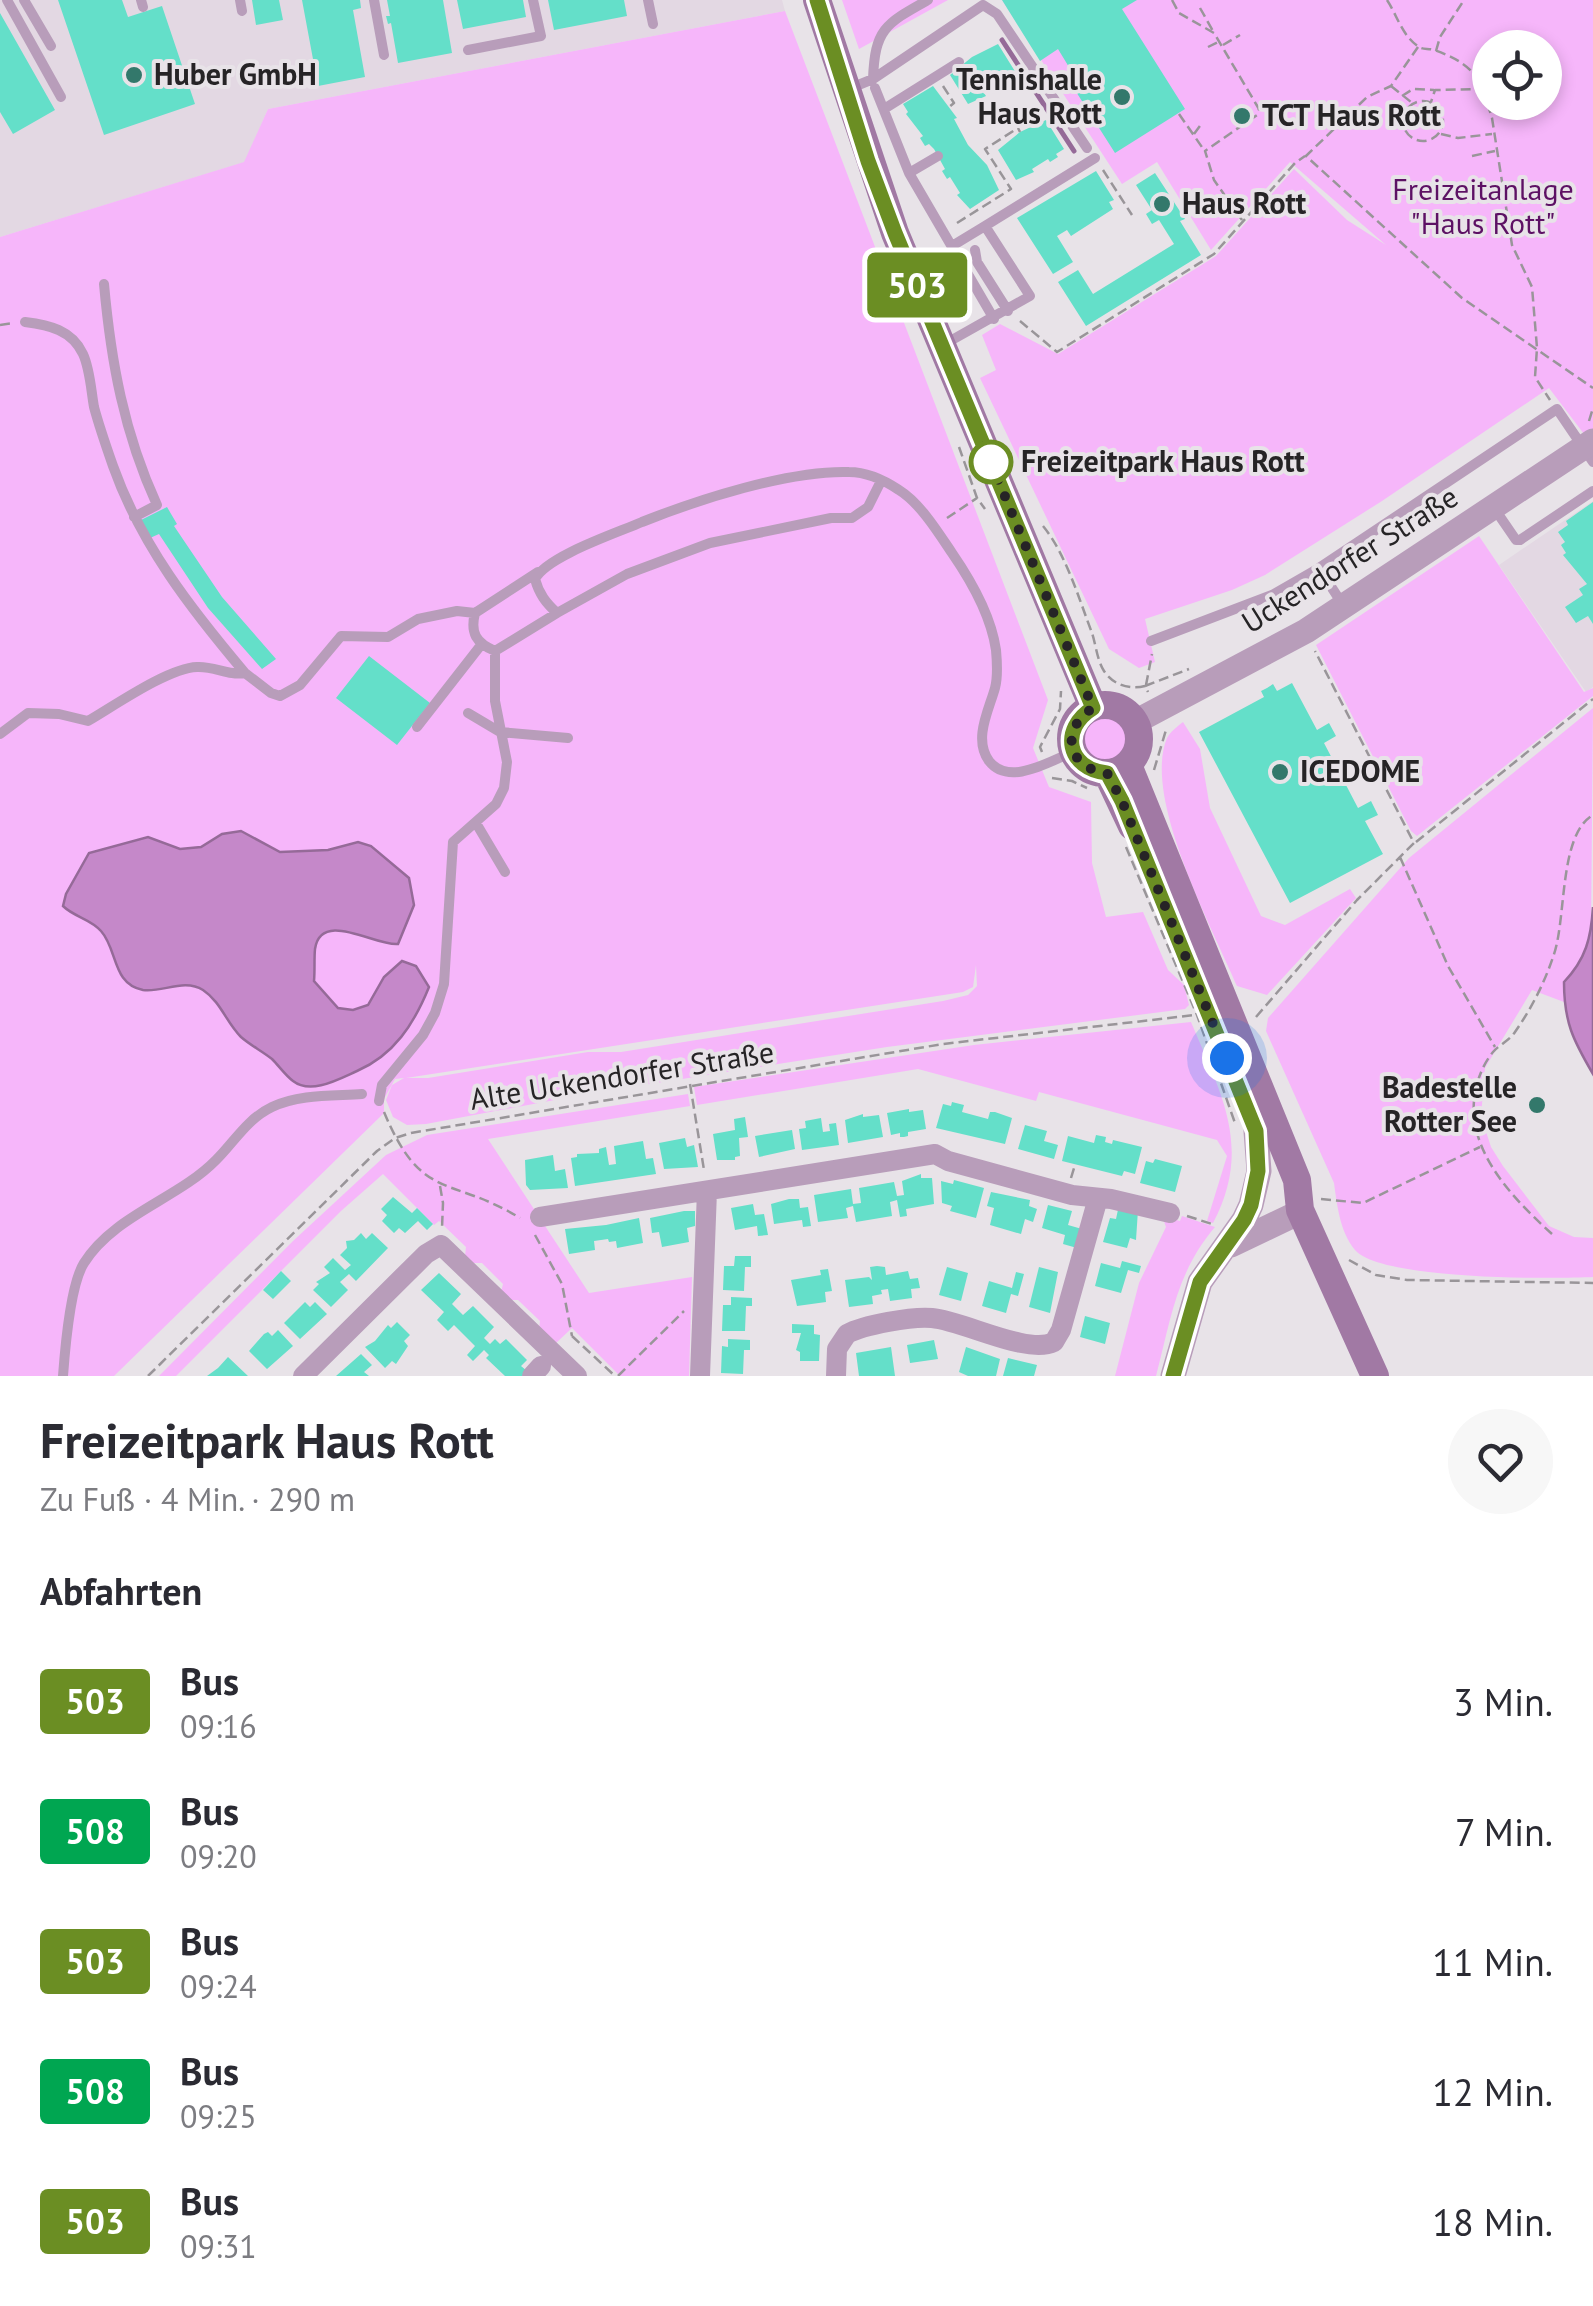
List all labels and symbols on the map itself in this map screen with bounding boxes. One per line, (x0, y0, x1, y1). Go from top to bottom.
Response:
place label: Huber GmbH (154, 54, 317, 93)
place label: Tennishalle Haus Rott (956, 59, 1103, 132)
marker: Huber GmbH (123, 64, 145, 86)
marker: Tennishalle Haus Rott (1111, 86, 1133, 108)
place label: TCT Haus Rott (1262, 95, 1442, 134)
marker: TCT Haus Rott (1231, 105, 1253, 127)
park label: Freizeitanlage "Haus Rott" (1392, 169, 1574, 242)
place label: Haus Rott (1182, 183, 1307, 222)
marker: Haus Rott (1151, 193, 1173, 215)
line badge: 503 (860, 252, 974, 318)
marker: Freizeitpark Haus Rott (970, 441, 1012, 483)
place label: Freizeitpark Haus Rott (1021, 441, 1305, 480)
street label: Uckendorfer Straße (1234, 476, 1465, 641)
place label: ICEDOME (1300, 751, 1420, 790)
marker: ICEDOME (1269, 761, 1291, 783)
street label: Alte Uckendorfer Straße (467, 1031, 777, 1118)
your location (1202, 1033, 1252, 1083)
place label: Badestelle Rotter See (1382, 1067, 1517, 1140)
marker: Badestelle Rotter See (1526, 1094, 1548, 1116)

